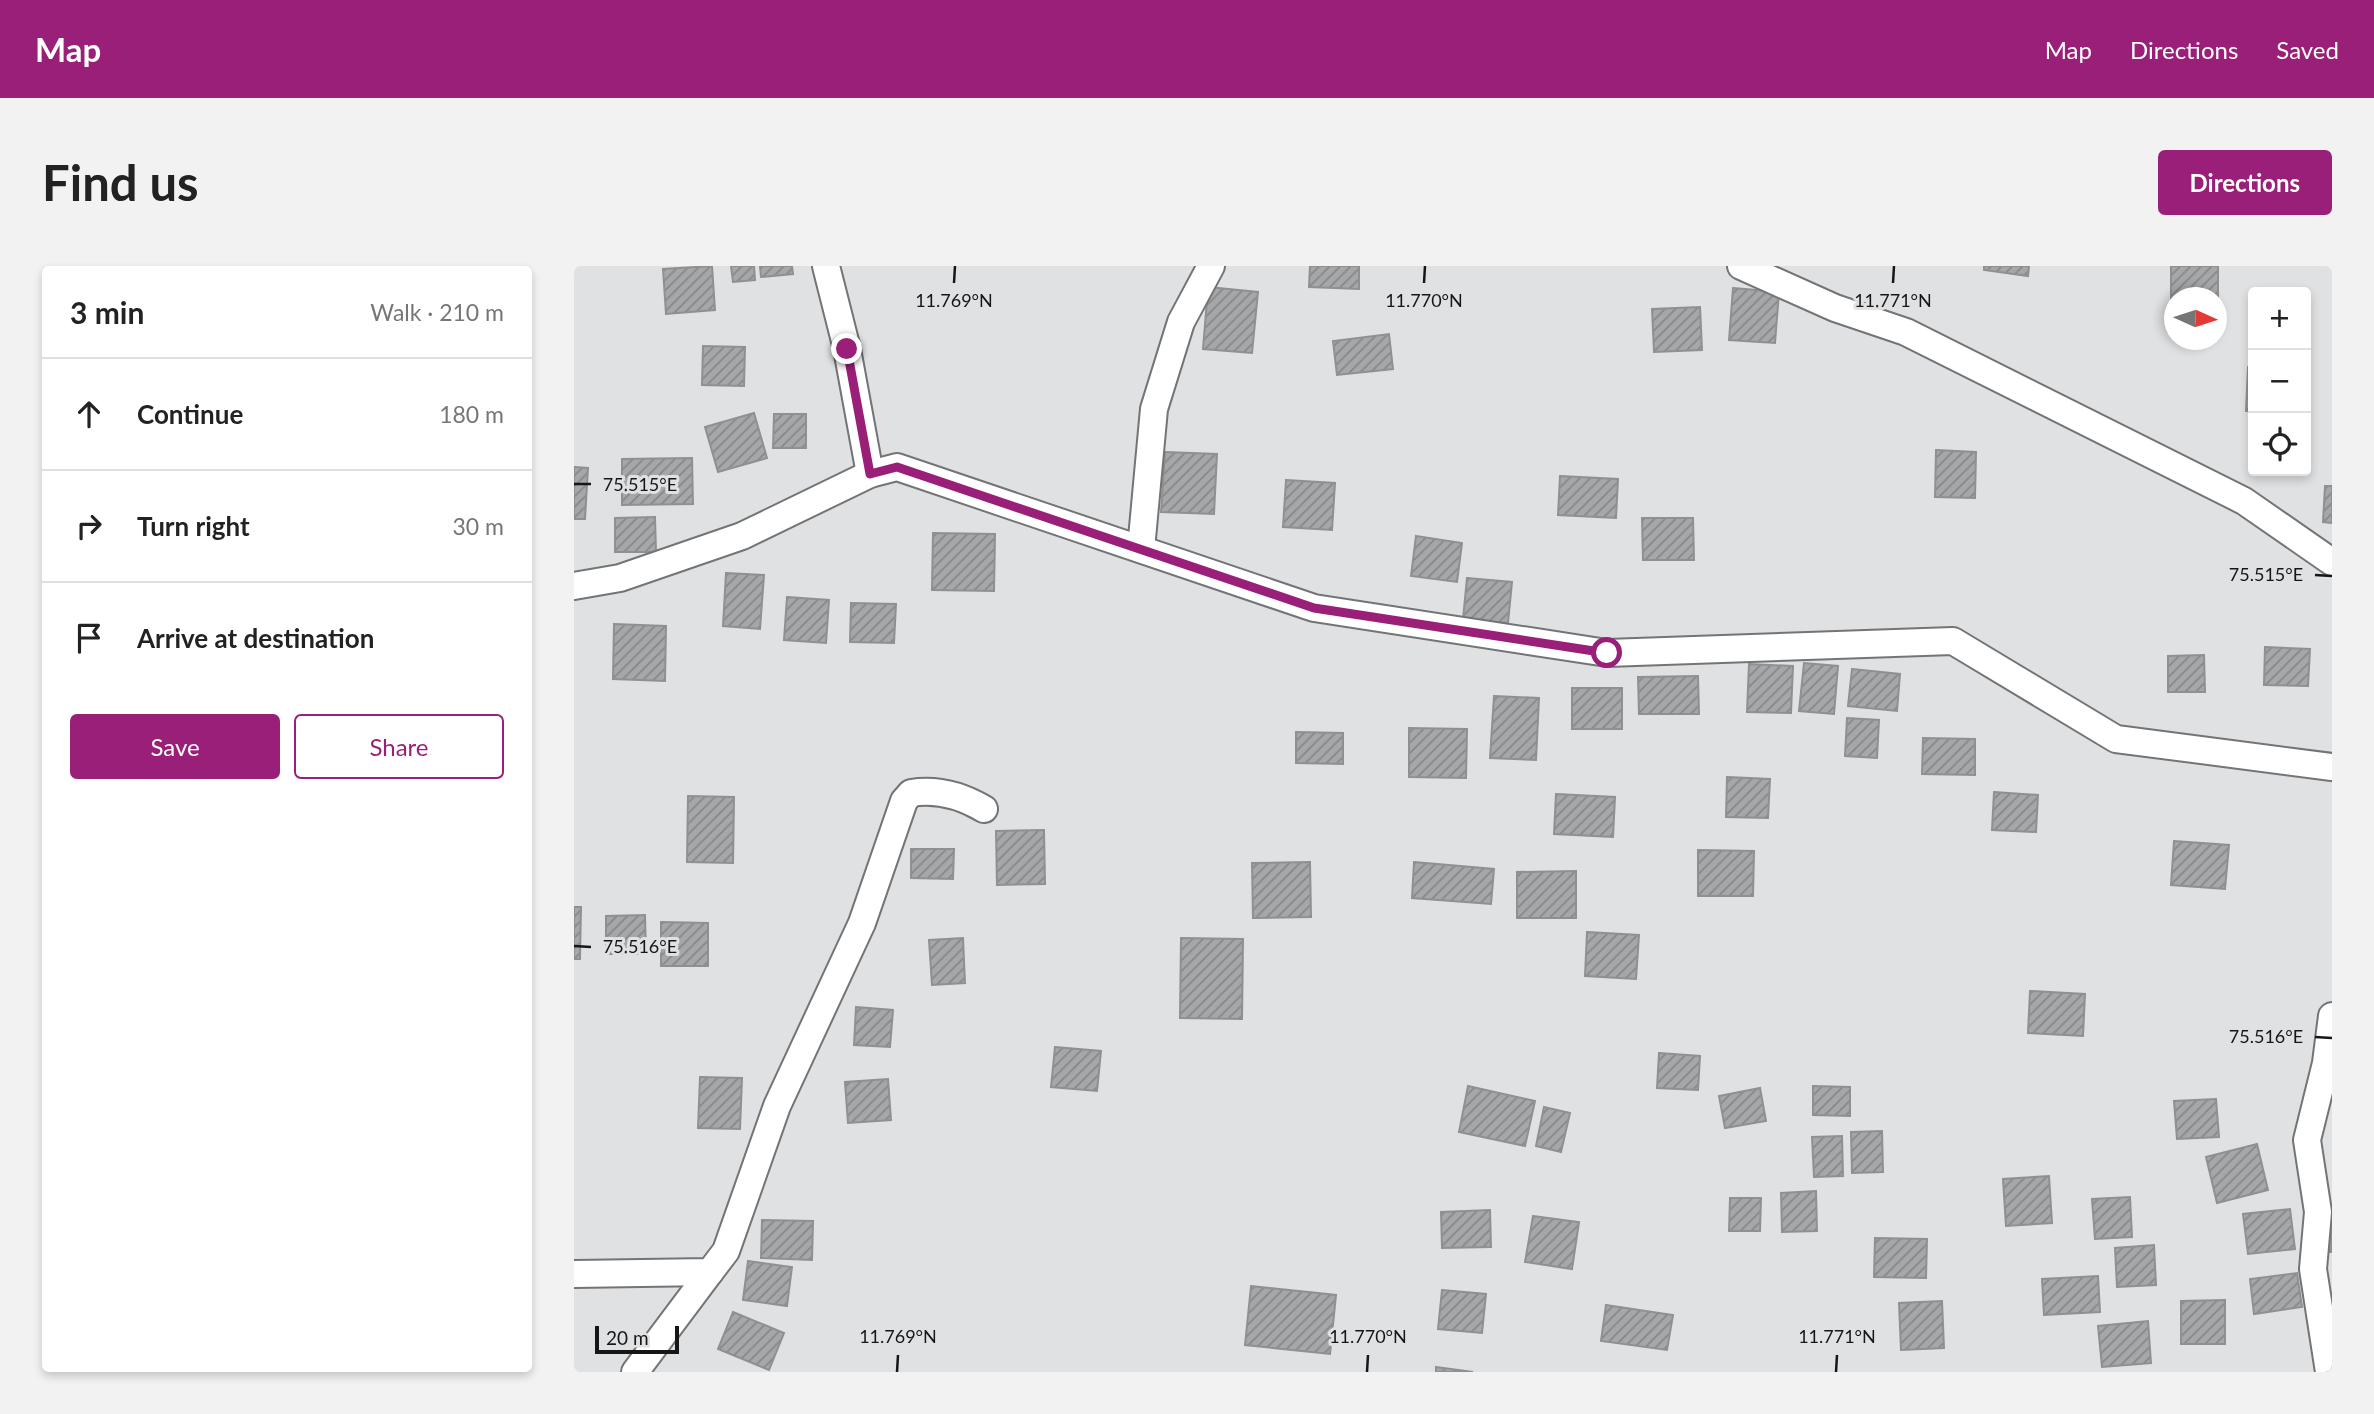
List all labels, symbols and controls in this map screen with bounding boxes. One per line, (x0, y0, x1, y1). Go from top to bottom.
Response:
text: Map (35, 29, 101, 69)
text: Map (2045, 35, 2092, 64)
text: Directions (2130, 35, 2238, 64)
text: Saved (2276, 35, 2339, 64)
button: Directions (2158, 150, 2332, 215)
text: Find us (42, 153, 199, 211)
north arrow (2164, 287, 2227, 350)
map controls (2248, 287, 2311, 476)
button: + (2248, 287, 2311, 350)
text: 11.769°N (915, 289, 993, 311)
text: 11.770°N (1385, 289, 1463, 311)
text: 11.771°N (1854, 289, 1932, 311)
text: 3 min (70, 294, 144, 330)
text: Walk · 210 m (370, 298, 504, 326)
route end (831, 333, 862, 364)
button: − (2248, 350, 2311, 413)
icon: ahead (70, 395, 108, 433)
text: Continue (137, 398, 243, 430)
text: 180 m (439, 400, 504, 428)
button: locate (2248, 413, 2311, 476)
text: 75.515°E (603, 473, 677, 495)
icon: right (70, 507, 108, 545)
text: Turn right (137, 510, 250, 542)
text: 30 m (453, 512, 504, 540)
text: 75.515°E (2229, 563, 2303, 585)
icon: arrive (70, 619, 108, 657)
text: Arrive at destination (137, 622, 374, 654)
route start (1591, 637, 1622, 668)
button: Save (70, 714, 280, 779)
button: Share (294, 714, 504, 779)
text: 75.516°E (603, 935, 677, 957)
text: 75.516°E (2229, 1025, 2303, 1047)
scale bar (595, 1323, 679, 1355)
text: 11.769°N (859, 1325, 937, 1347)
text: 11.770°N (1329, 1325, 1407, 1347)
text: 11.771°N (1798, 1325, 1876, 1347)
text: 20 m (606, 1326, 649, 1349)

